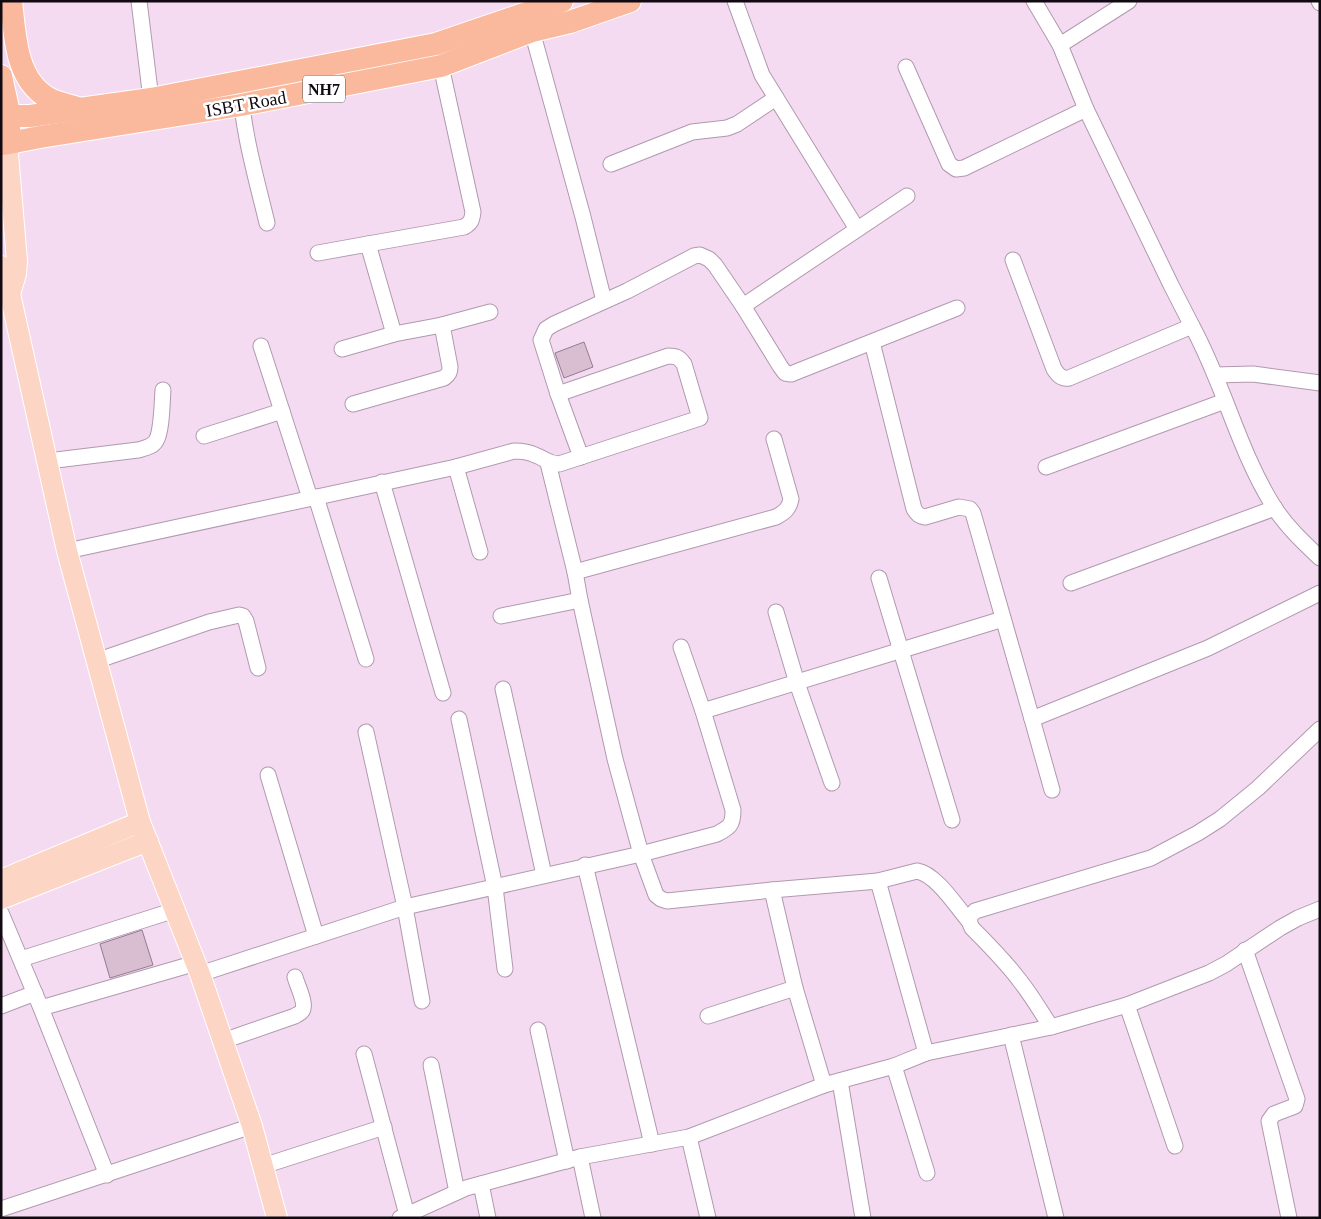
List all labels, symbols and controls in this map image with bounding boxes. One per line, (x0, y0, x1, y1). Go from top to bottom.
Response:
road number: NH7 (303, 76, 345, 102)
street label: ISBT Road (204, 87, 288, 121)

